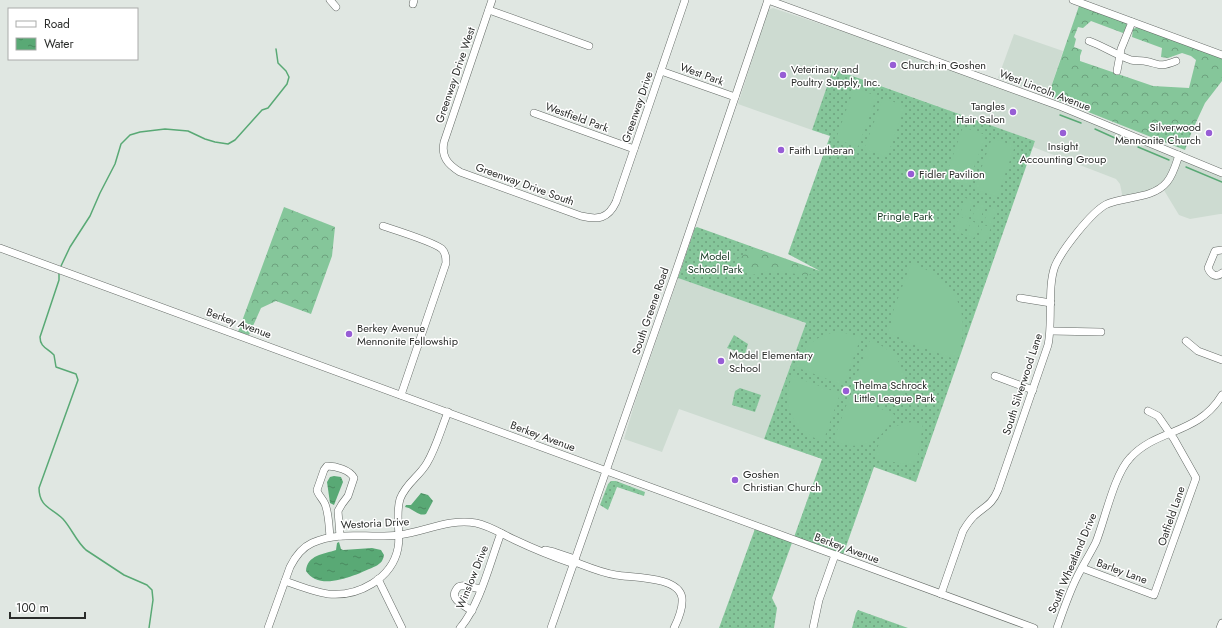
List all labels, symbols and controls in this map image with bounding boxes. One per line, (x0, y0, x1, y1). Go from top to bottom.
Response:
legend (8, 8, 138, 60)
text: Road (44, 15, 70, 33)
street label: Greenway Drive West (431, 25, 479, 125)
text: Water (44, 35, 75, 53)
place label: Church in Goshen (901, 57, 986, 73)
street label: West Park (678, 59, 726, 89)
marker: Church in Goshen (888, 60, 898, 70)
place label: Veterinary and Poultry Supply, Inc. (791, 61, 881, 90)
street label: West Lincoln Avenue (997, 65, 1093, 115)
street label: Greenway Drive (617, 69, 657, 145)
marker: Veterinary and Poultry Supply, Inc. (778, 70, 788, 80)
street label: Westfield Park (543, 98, 611, 136)
place label: Tangles Hair Salon (956, 98, 1006, 127)
marker: Tangles Hair Salon (1008, 107, 1018, 117)
place label: Silverwood Mennonite Church (1115, 119, 1201, 148)
marker: Insight Accounting Group (1058, 128, 1068, 138)
marker: Silverwood Mennonite Church (1204, 128, 1214, 138)
place label: Insight Accounting Group (1020, 138, 1106, 167)
place label: Faith Lutheran (789, 142, 853, 158)
marker: Faith Lutheran (776, 145, 786, 155)
street label: Greenway Drive South (473, 159, 577, 209)
place label: Fidler Pavilion (919, 166, 985, 182)
marker: Fidler Pavilion (906, 169, 916, 179)
park label: Pringle Park (877, 208, 933, 224)
park label: Model School Park (688, 248, 742, 277)
street label: South Greene Road (628, 265, 672, 357)
street label: Berkey Avenue (204, 304, 274, 342)
place label: Berkey Avenue Mennonite Fellowship (357, 320, 458, 349)
marker: Berkey Avenue Mennonite Fellowship (344, 329, 354, 339)
street label: South Silverwood Lane (998, 331, 1046, 437)
place label: Model Elementary School (729, 347, 813, 376)
marker: Model Elementary School (716, 356, 726, 366)
place label: Thelma Schrock Little League Park (854, 377, 935, 406)
marker: Thelma Schrock Little League Park (841, 386, 851, 396)
street label: Berkey Avenue (508, 417, 578, 455)
place label: Goshen Christian Church (743, 466, 821, 495)
marker: Goshen Christian Church (730, 475, 740, 485)
street label: Oatfield Lane (1153, 484, 1189, 548)
street label: South Wheatland Drive (1044, 510, 1100, 616)
street label: Westoria Drive (340, 513, 410, 533)
street label: Berkey Avenue (812, 529, 882, 567)
street label: Winslow Drive (452, 542, 492, 611)
street label: Barley Lane (1094, 554, 1150, 588)
scale bar (10, 594, 85, 620)
text: 100 m (16, 599, 49, 617)

